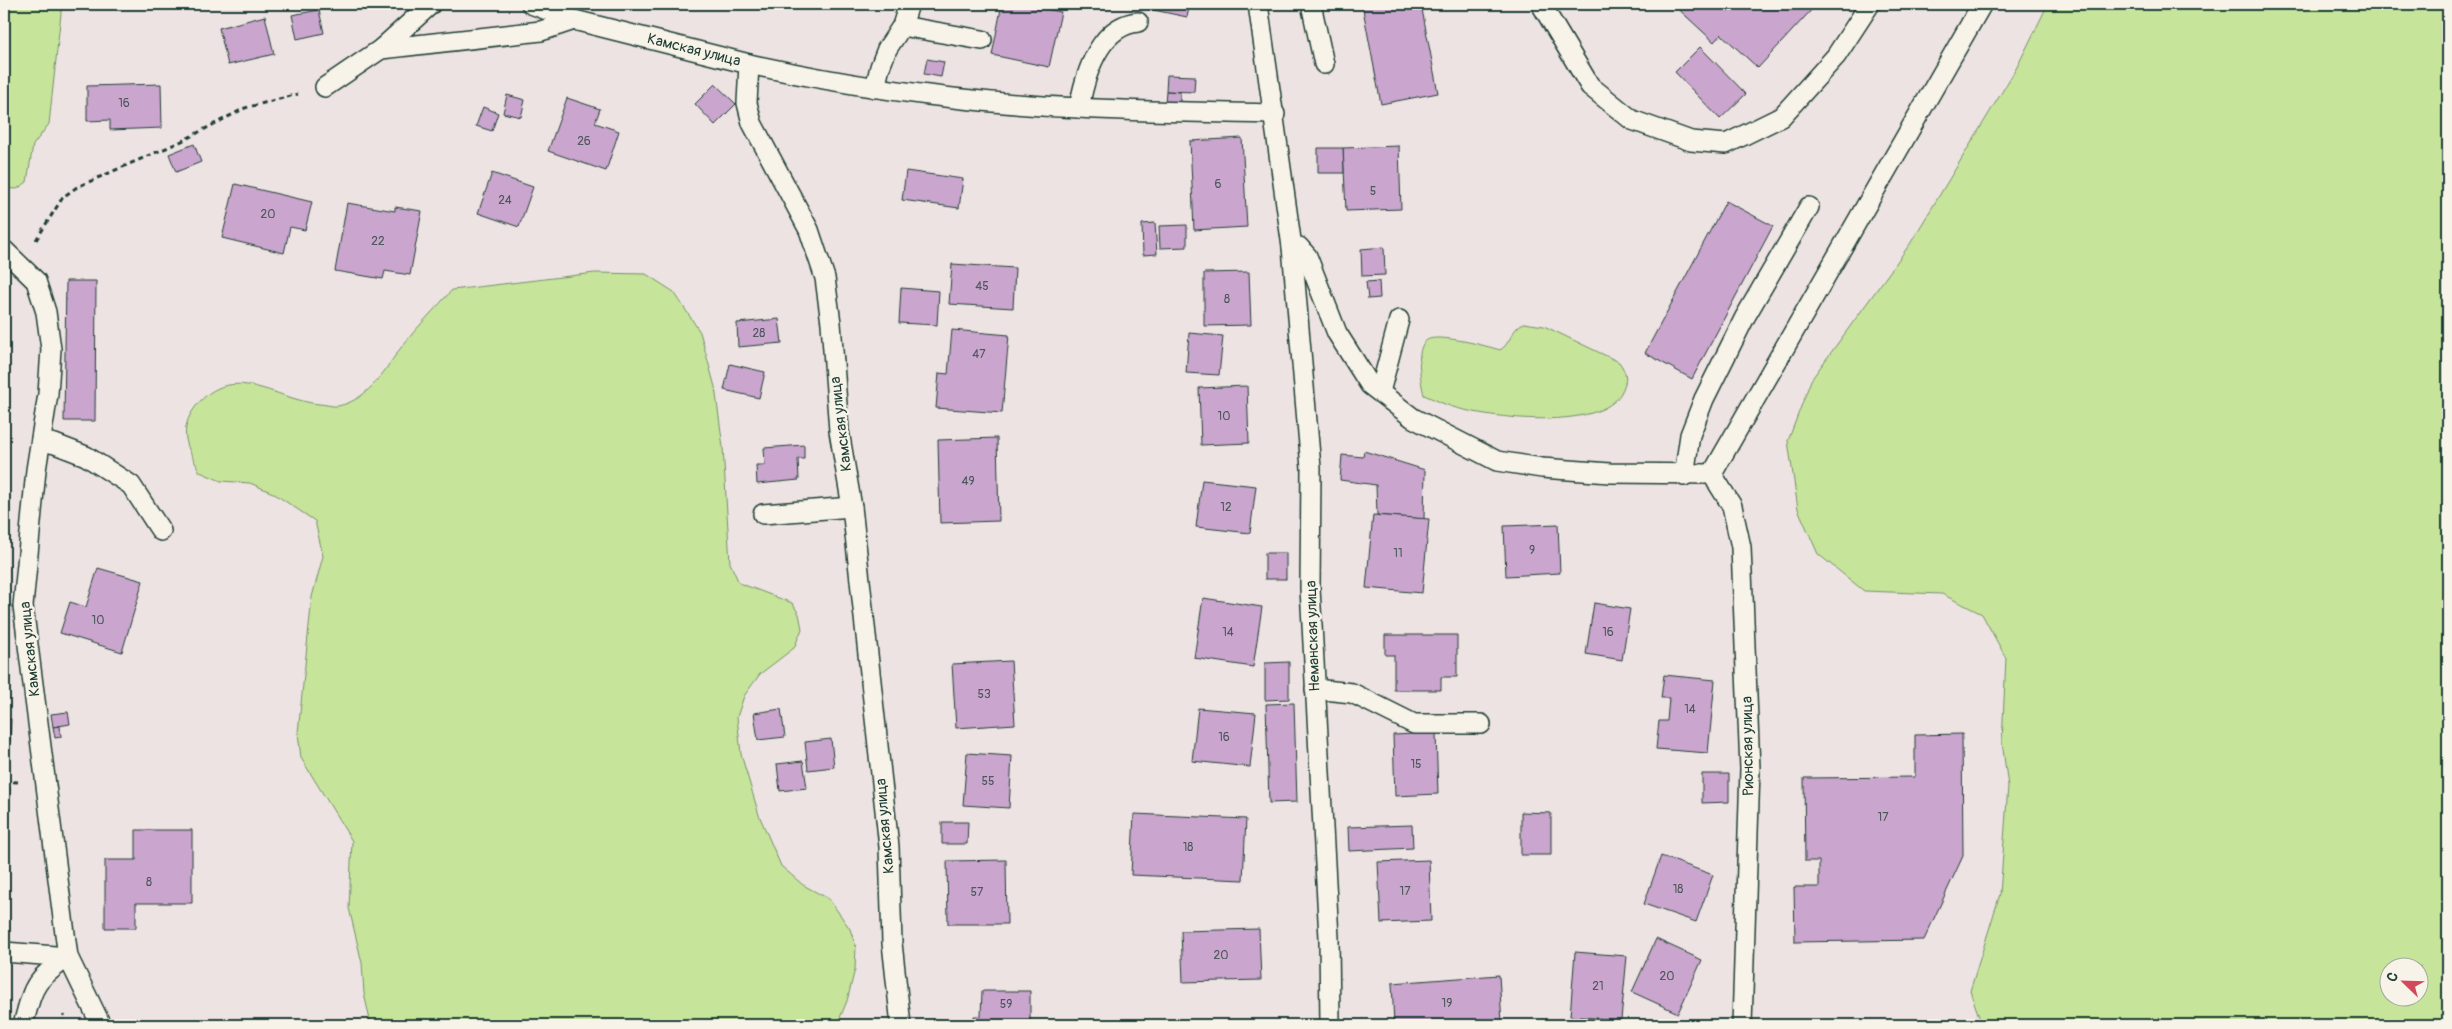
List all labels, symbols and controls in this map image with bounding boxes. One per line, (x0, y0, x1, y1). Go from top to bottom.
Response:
street label: Камская улица (645, 29, 743, 71)
house number: 16 (118, 96, 130, 111)
house number: 26 (577, 134, 591, 149)
house number: 6 (1215, 177, 1222, 192)
house number: 5 (1370, 184, 1376, 199)
house number: 24 (498, 193, 512, 208)
house number: 20 (261, 207, 275, 222)
house number: 22 (371, 234, 385, 249)
house number: 45 (975, 279, 989, 294)
house number: 8 (1224, 292, 1230, 307)
house number: 28 (753, 326, 765, 341)
house number: 47 (972, 347, 986, 362)
street label: Камская улица (826, 375, 856, 473)
house number: 10 (1218, 409, 1230, 424)
house number: 49 (961, 474, 975, 489)
house number: 12 (1220, 500, 1232, 515)
house number: 9 (1529, 543, 1535, 558)
house number: 11 (1393, 546, 1403, 561)
street label: Неманская улица (1302, 580, 1324, 692)
street label: Камская улица (16, 601, 44, 697)
house number: 10 (92, 613, 104, 628)
house number: 14 (1222, 625, 1234, 640)
house number: 16 (1602, 625, 1614, 640)
house number: 53 (977, 687, 991, 702)
street label: Рионская улица (1738, 696, 1758, 796)
house number: 14 (1684, 702, 1696, 717)
house number: 16 (1218, 730, 1230, 745)
house number: 15 (1410, 757, 1422, 772)
house number: 55 (981, 774, 995, 789)
street label: Камская улица (871, 778, 899, 874)
house number: 17 (1877, 810, 1889, 825)
house number: 18 (1183, 840, 1193, 855)
house number: 8 (146, 875, 152, 890)
house number: 18 (1673, 882, 1683, 897)
house number: 17 (1399, 884, 1411, 899)
house number: 57 (971, 885, 984, 900)
house number: 20 (1214, 948, 1228, 963)
north arrow (2380, 956, 2430, 1006)
house number: 20 (1660, 969, 1674, 984)
text: С (2383, 969, 2402, 984)
house number: 21 (1592, 979, 1604, 994)
house number: 19 (1442, 996, 1452, 1011)
house number: 59 (1000, 997, 1012, 1012)

